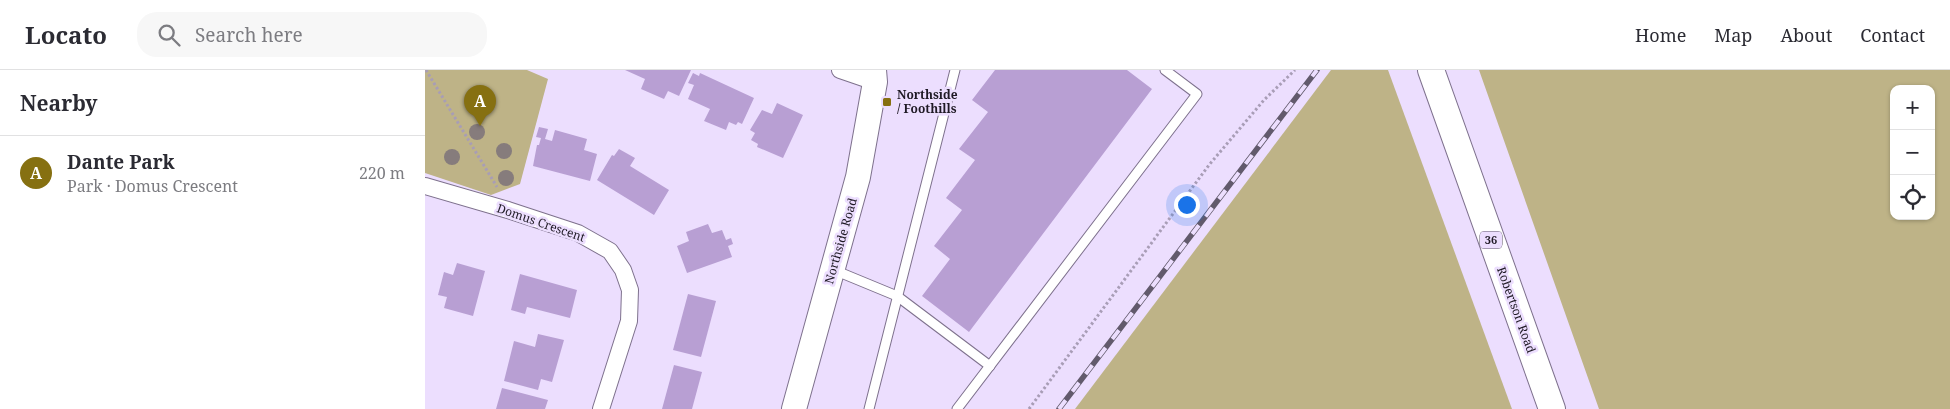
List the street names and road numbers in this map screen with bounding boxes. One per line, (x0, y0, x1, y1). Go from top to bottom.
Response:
street label: Northside Road (820, 195, 861, 286)
street label: Domus Crescent (495, 199, 588, 246)
road number: 36 (1480, 232, 1502, 248)
street label: Robertson Road (1493, 264, 1540, 356)

